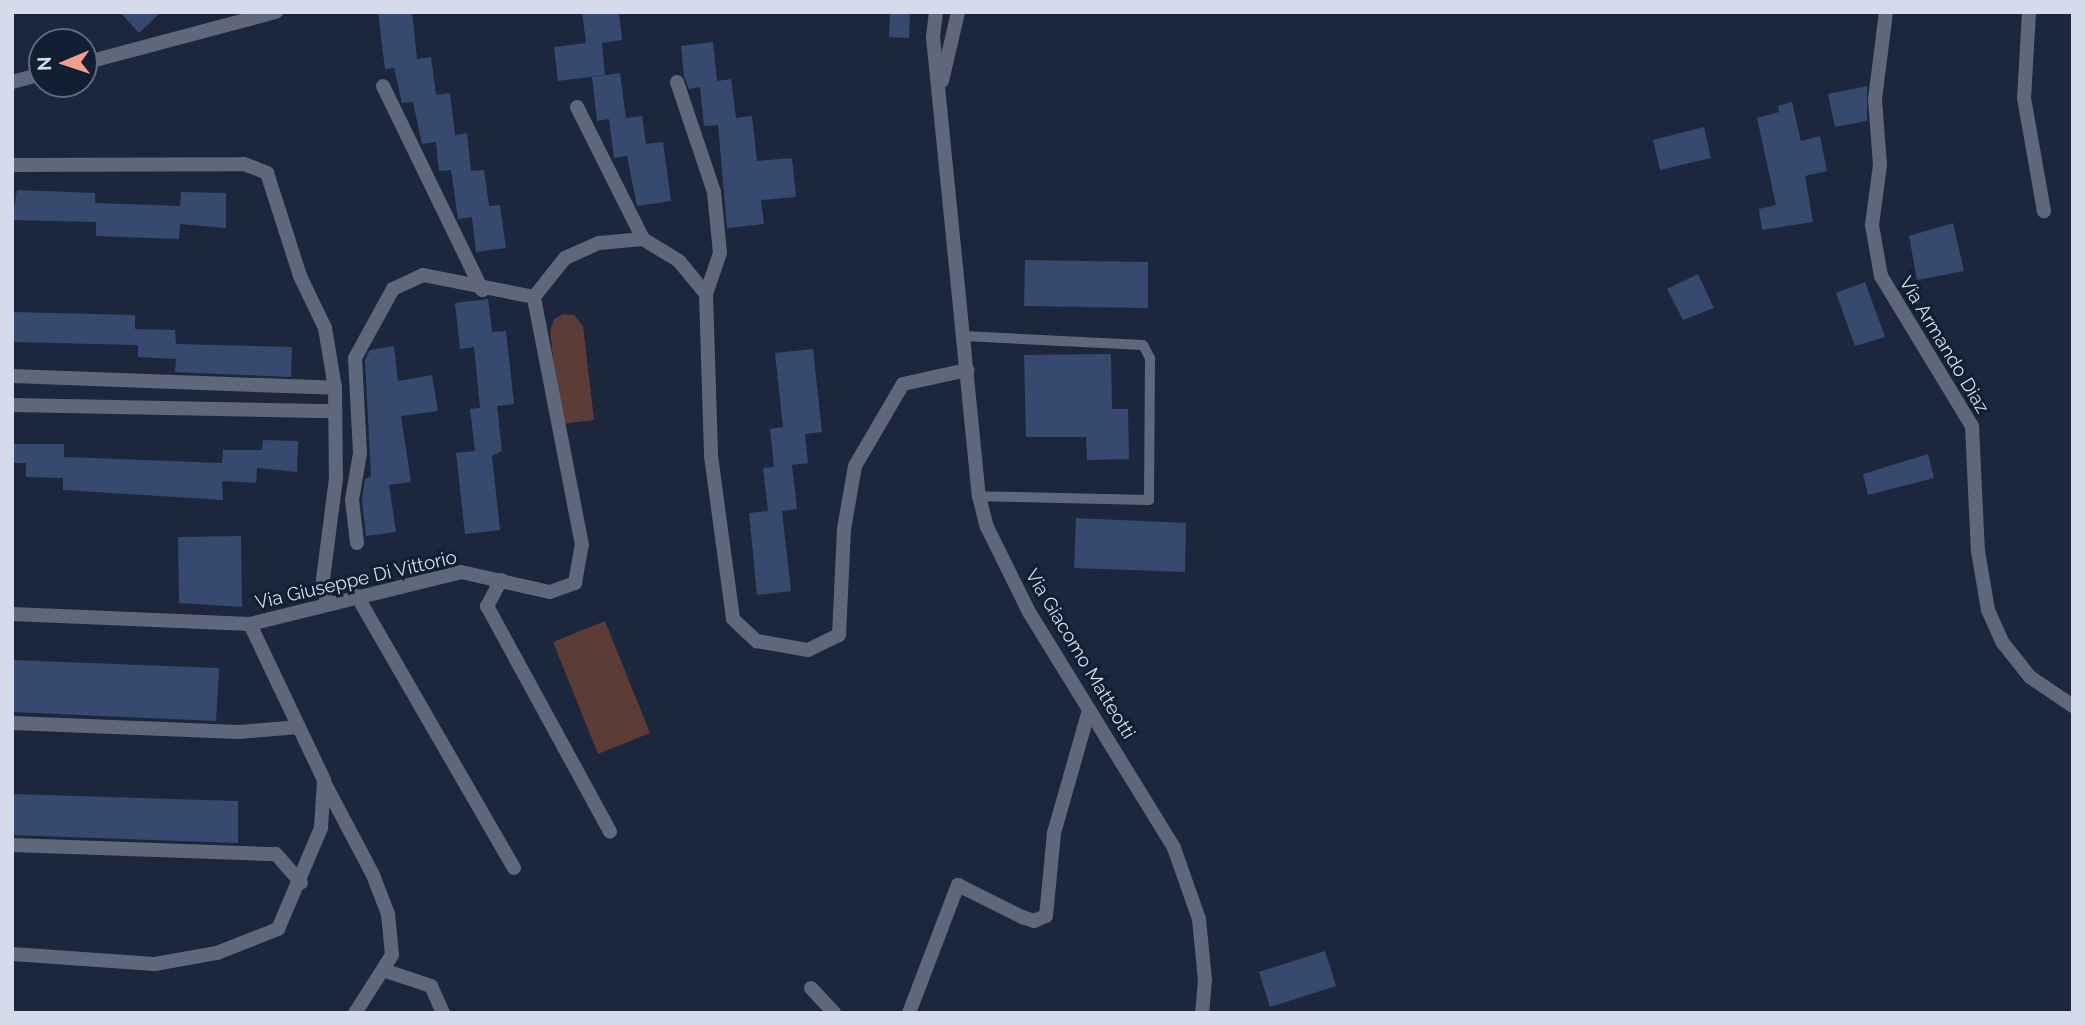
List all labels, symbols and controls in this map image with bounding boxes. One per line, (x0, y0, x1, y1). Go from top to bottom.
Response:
north arrow (28, 28, 98, 98)
text: N (33, 56, 55, 71)
street label: Via Armando Diaz (1894, 272, 1994, 418)
street label: Via Giuseppe Di Vittorio (253, 546, 459, 614)
street label: Via Giacomo Matteotti (1020, 565, 1140, 743)

